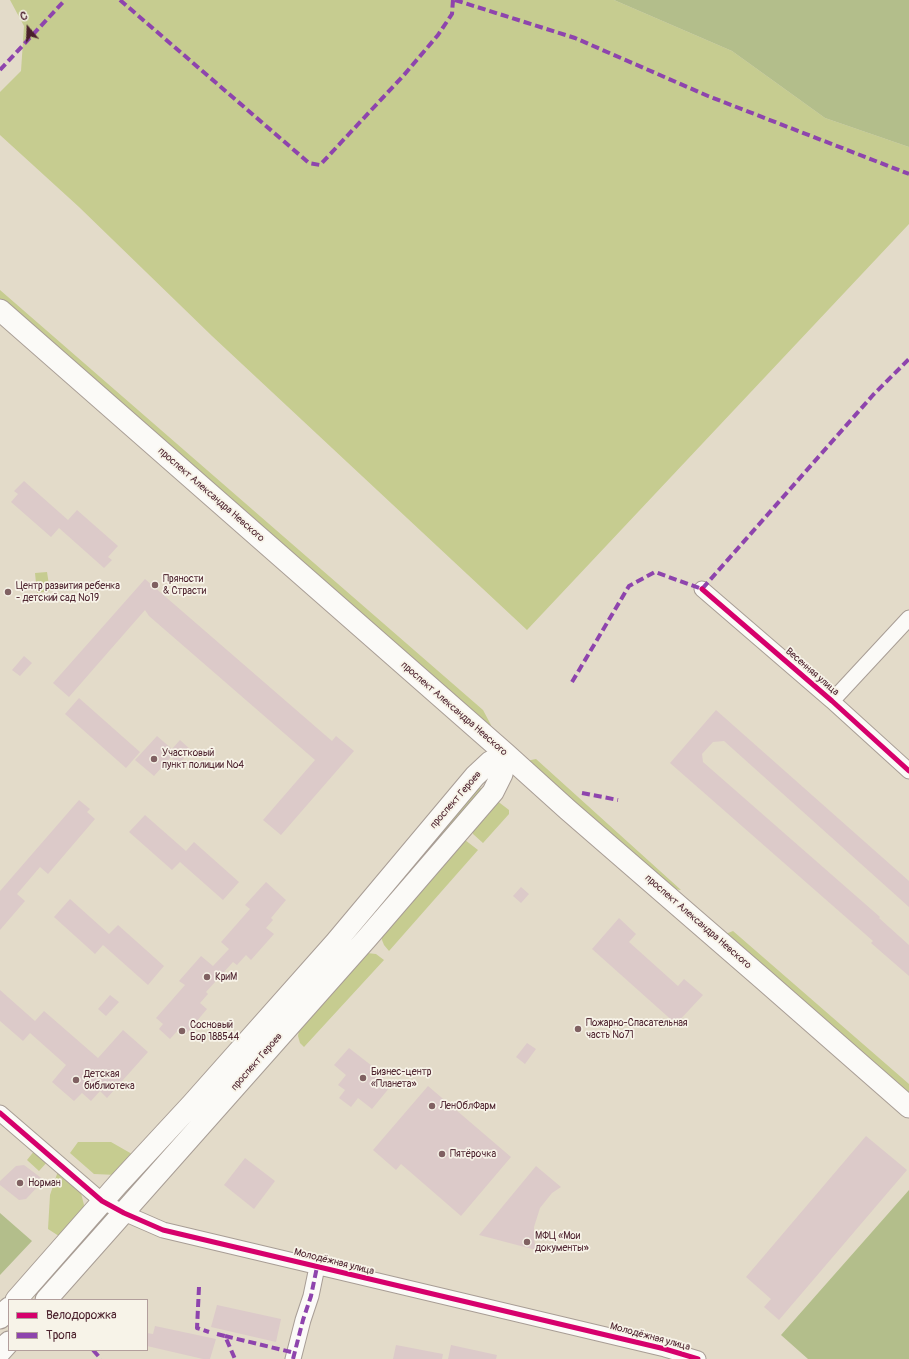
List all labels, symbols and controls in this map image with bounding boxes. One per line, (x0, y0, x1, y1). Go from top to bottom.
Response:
north arrow (8, 8, 48, 48)
text: С (19, 9, 29, 23)
street label: проспект Александра Невского (155, 445, 267, 545)
place label: Пряности & Страсти (163, 573, 206, 596)
place label: Центр развития ребенка - детский сад №19 (16, 580, 120, 604)
marker: Пряности & Страсти (150, 580, 160, 590)
marker: Центр развития ребенка - детский сад №19 (3, 587, 13, 597)
street label: Весенняя улица (783, 645, 841, 699)
street label: проспект Александра Невского (398, 659, 510, 759)
place label: Участковый пункт полиции №4 (162, 747, 244, 770)
marker: Участковый пункт полиции №4 (149, 754, 159, 764)
street label: проспект Героев (428, 769, 484, 831)
street label: проспект Александра Невского (642, 872, 754, 972)
place label: КриМ (215, 971, 237, 983)
marker: КриМ (202, 972, 212, 982)
place label: Пожарно-Спасательная часть №71 (586, 1017, 688, 1040)
place label: Сосновый Бор 188544 (190, 1019, 239, 1042)
marker: Пожарно-Спасательная часть №71 (573, 1024, 583, 1034)
marker: Сосновый Бор 188544 (177, 1026, 187, 1036)
street label: проспект Героев (229, 1031, 285, 1093)
place label: Бизнес-центр «Планета» (371, 1066, 431, 1090)
place label: Детская библиотека (84, 1068, 135, 1092)
marker: Бизнес-центр «Планета» (358, 1073, 368, 1083)
marker: Детская библиотека (71, 1075, 81, 1085)
place label: ЛенОблФарм (440, 1100, 496, 1112)
marker: ЛенОблФарм (427, 1101, 437, 1111)
place label: Пятёрочка (450, 1148, 496, 1160)
marker: Пятёрочка (437, 1149, 447, 1159)
place label: Норман (28, 1177, 61, 1189)
marker: Норман (15, 1178, 25, 1188)
place label: МФЦ «Мои документы» (535, 1230, 589, 1254)
marker: МФЦ «Мои документы» (522, 1237, 532, 1247)
street label: Молодёжная улица (293, 1246, 375, 1278)
legend (8, 1299, 148, 1351)
text: Велодорожка (46, 1308, 117, 1323)
street label: Молодёжная улица (609, 1321, 691, 1353)
text: Тропа (46, 1328, 76, 1343)

